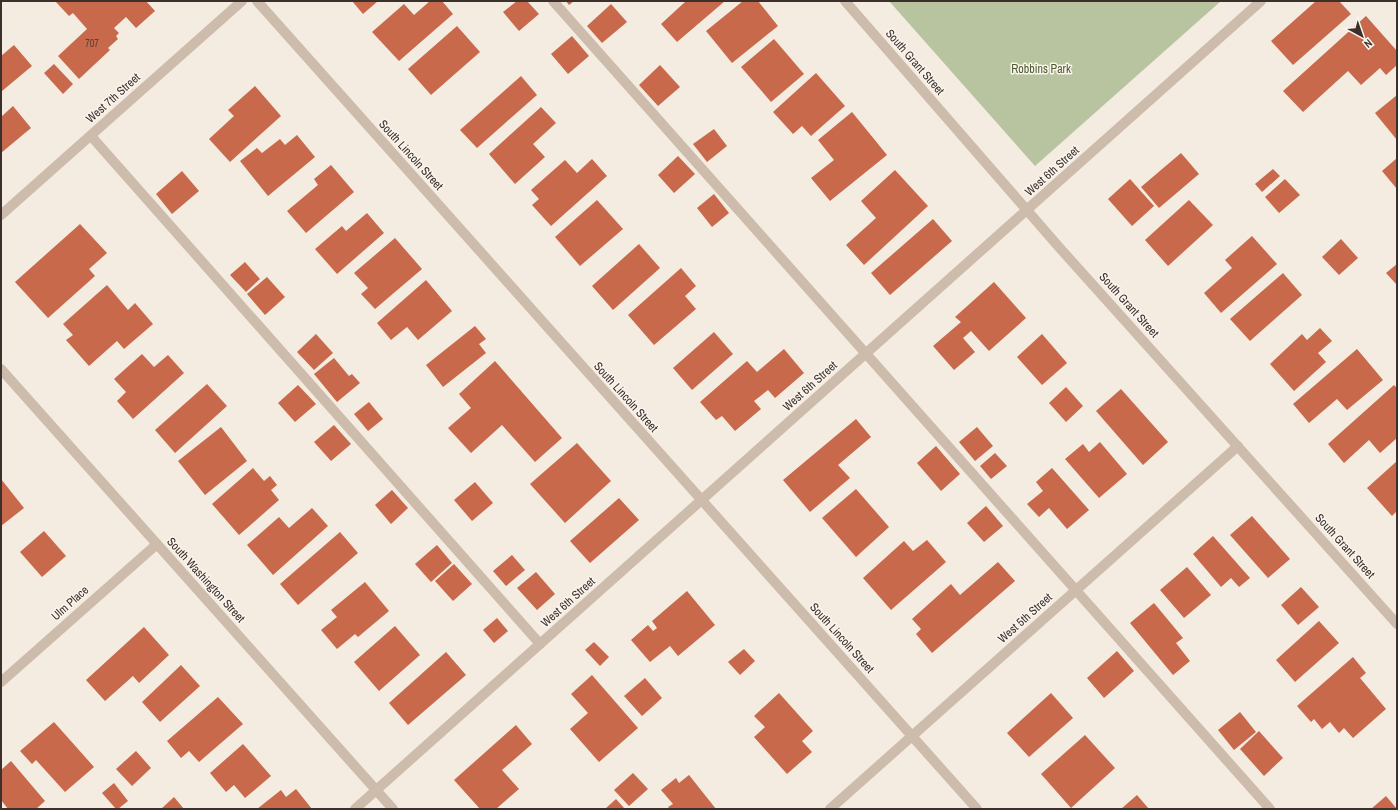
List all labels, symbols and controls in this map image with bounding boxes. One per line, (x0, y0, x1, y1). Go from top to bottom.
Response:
north arrow (1342, 16, 1382, 56)
street label: South Grant Street (882, 26, 948, 98)
text: N (1361, 36, 1375, 51)
house number: 707 (85, 37, 99, 50)
park label: Robbins Park (1011, 61, 1071, 77)
street label: West 7th Street (83, 69, 144, 127)
street label: South Lincoln Street (375, 117, 447, 194)
street label: West 6th Street (1022, 142, 1083, 200)
street label: South Grant Street (1096, 269, 1163, 341)
street label: West 6th Street (780, 357, 841, 415)
street label: South Lincoln Street (590, 359, 662, 436)
street label: South Grant Street (1312, 510, 1379, 582)
street label: South Washington Street (163, 534, 249, 626)
street label: West 6th Street (538, 573, 599, 631)
street label: Ulm Place (48, 582, 92, 624)
street label: West 5th Street (995, 589, 1056, 647)
street label: South Lincoln Street (806, 600, 878, 677)

